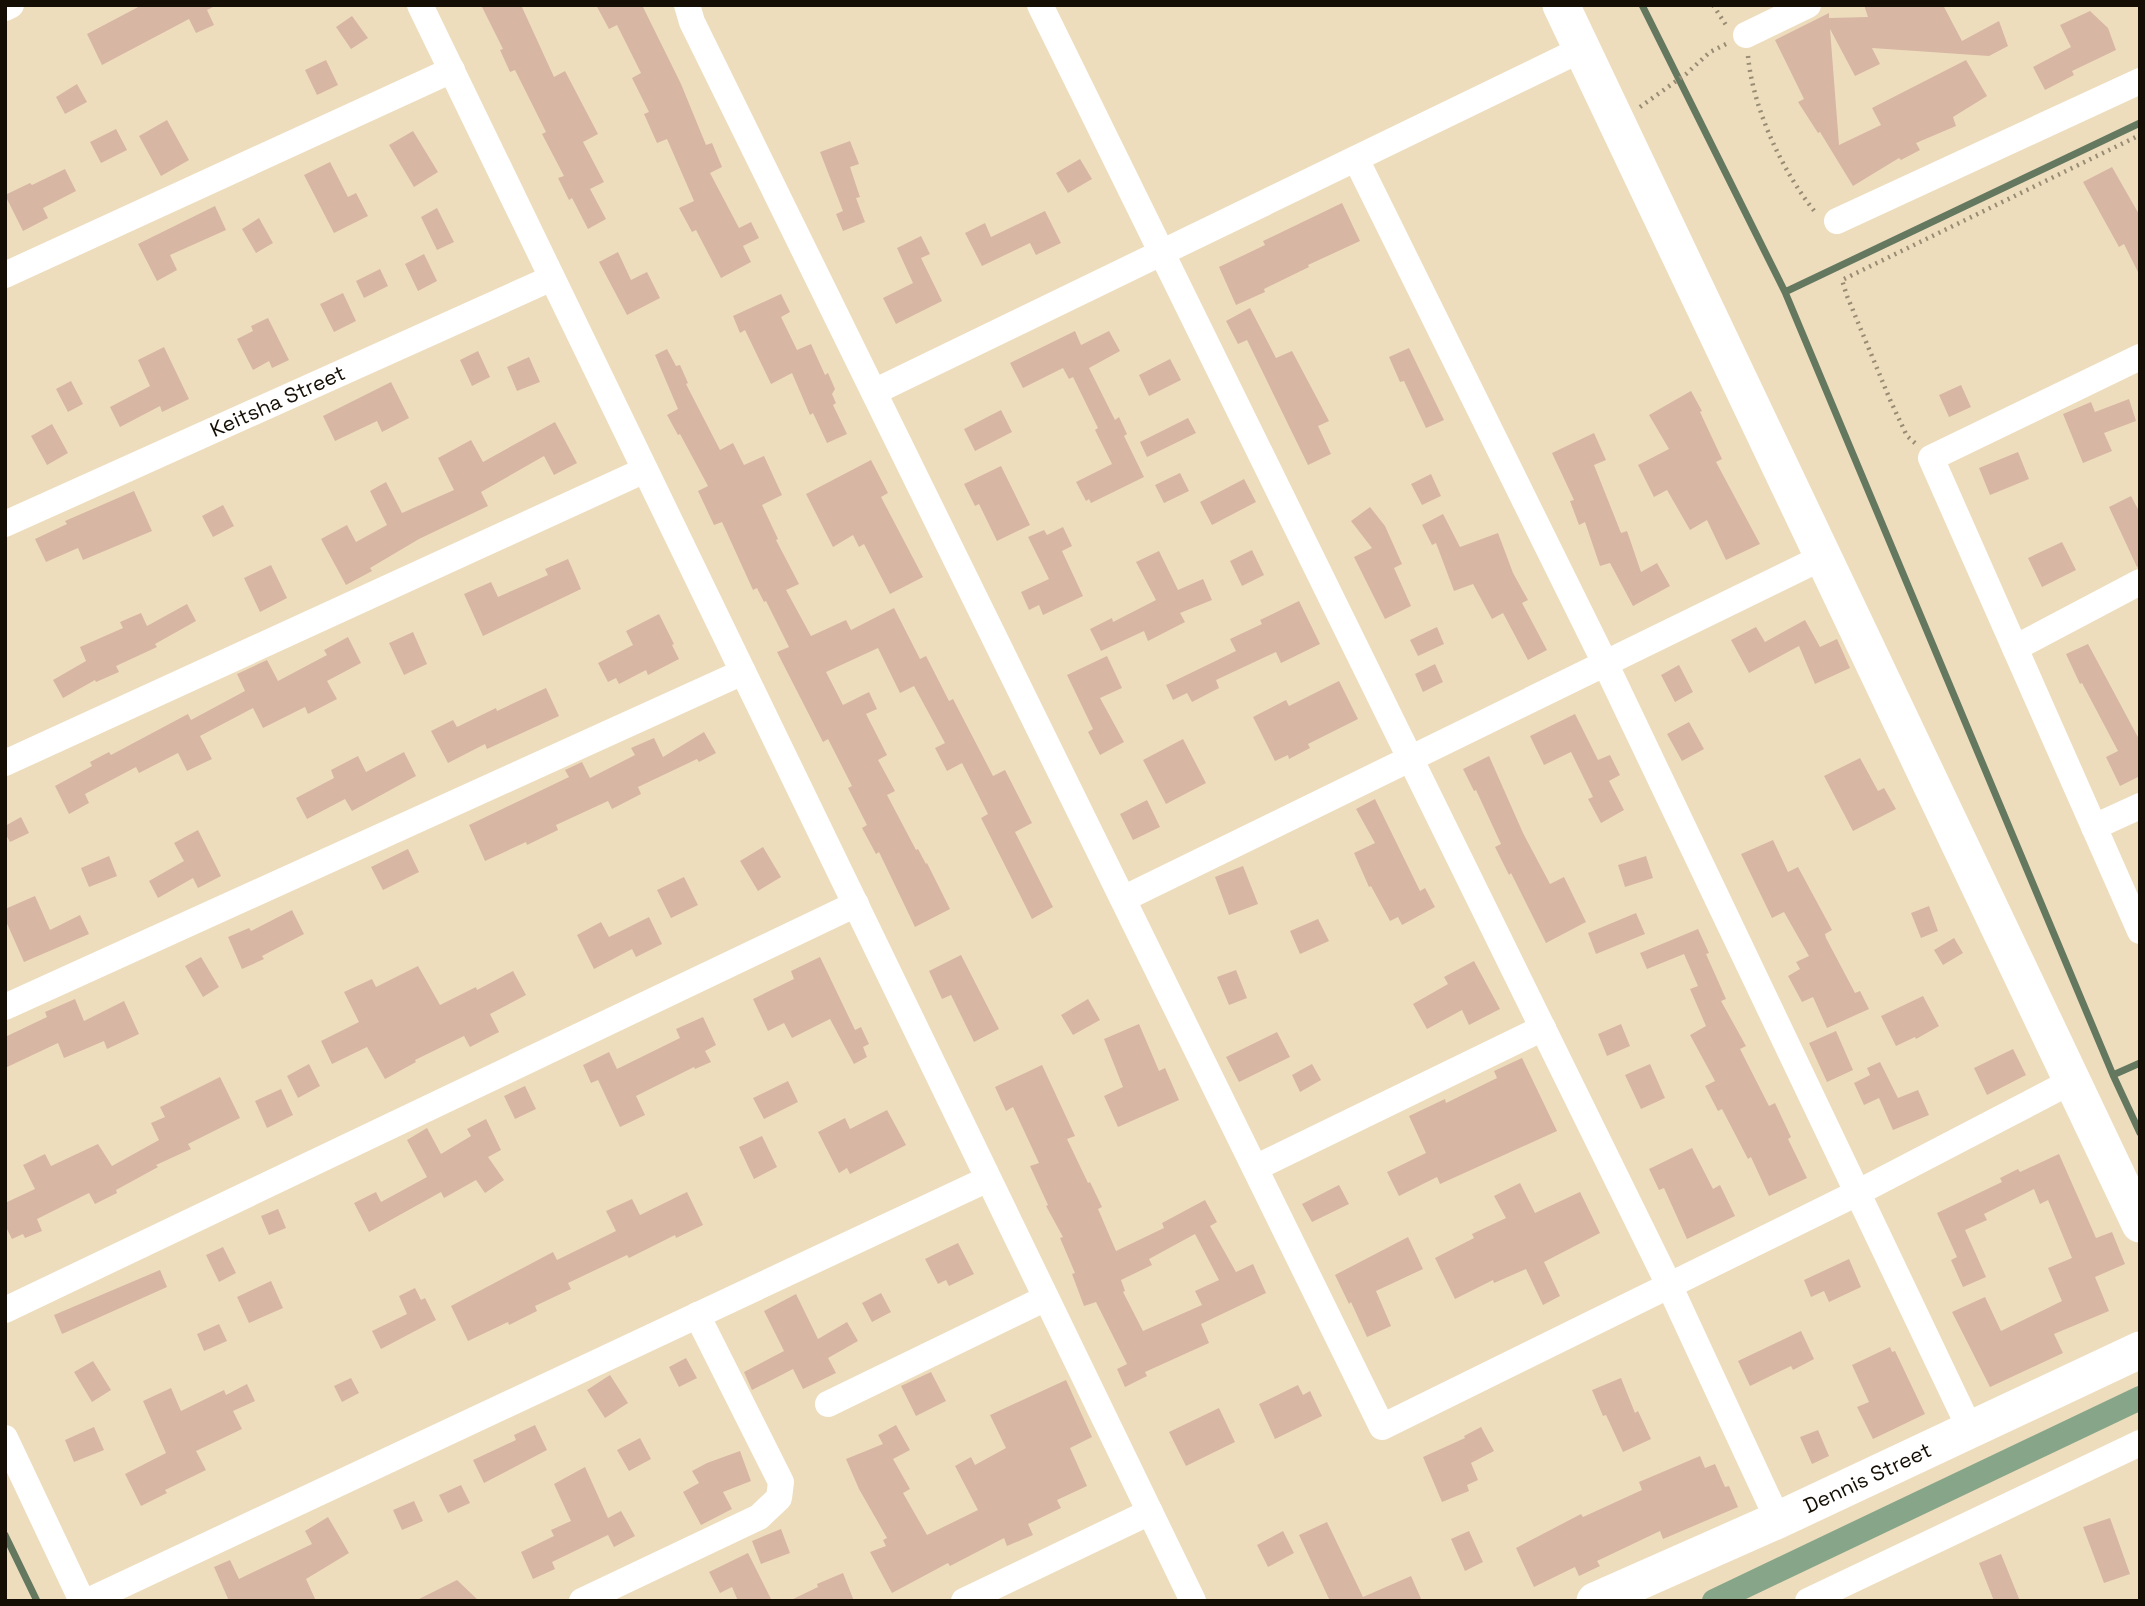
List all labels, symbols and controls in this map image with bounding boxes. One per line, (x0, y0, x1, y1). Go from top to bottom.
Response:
street label: Keitsha Street (206, 359, 349, 443)
street label: Dennis Street (1799, 1436, 1935, 1519)

